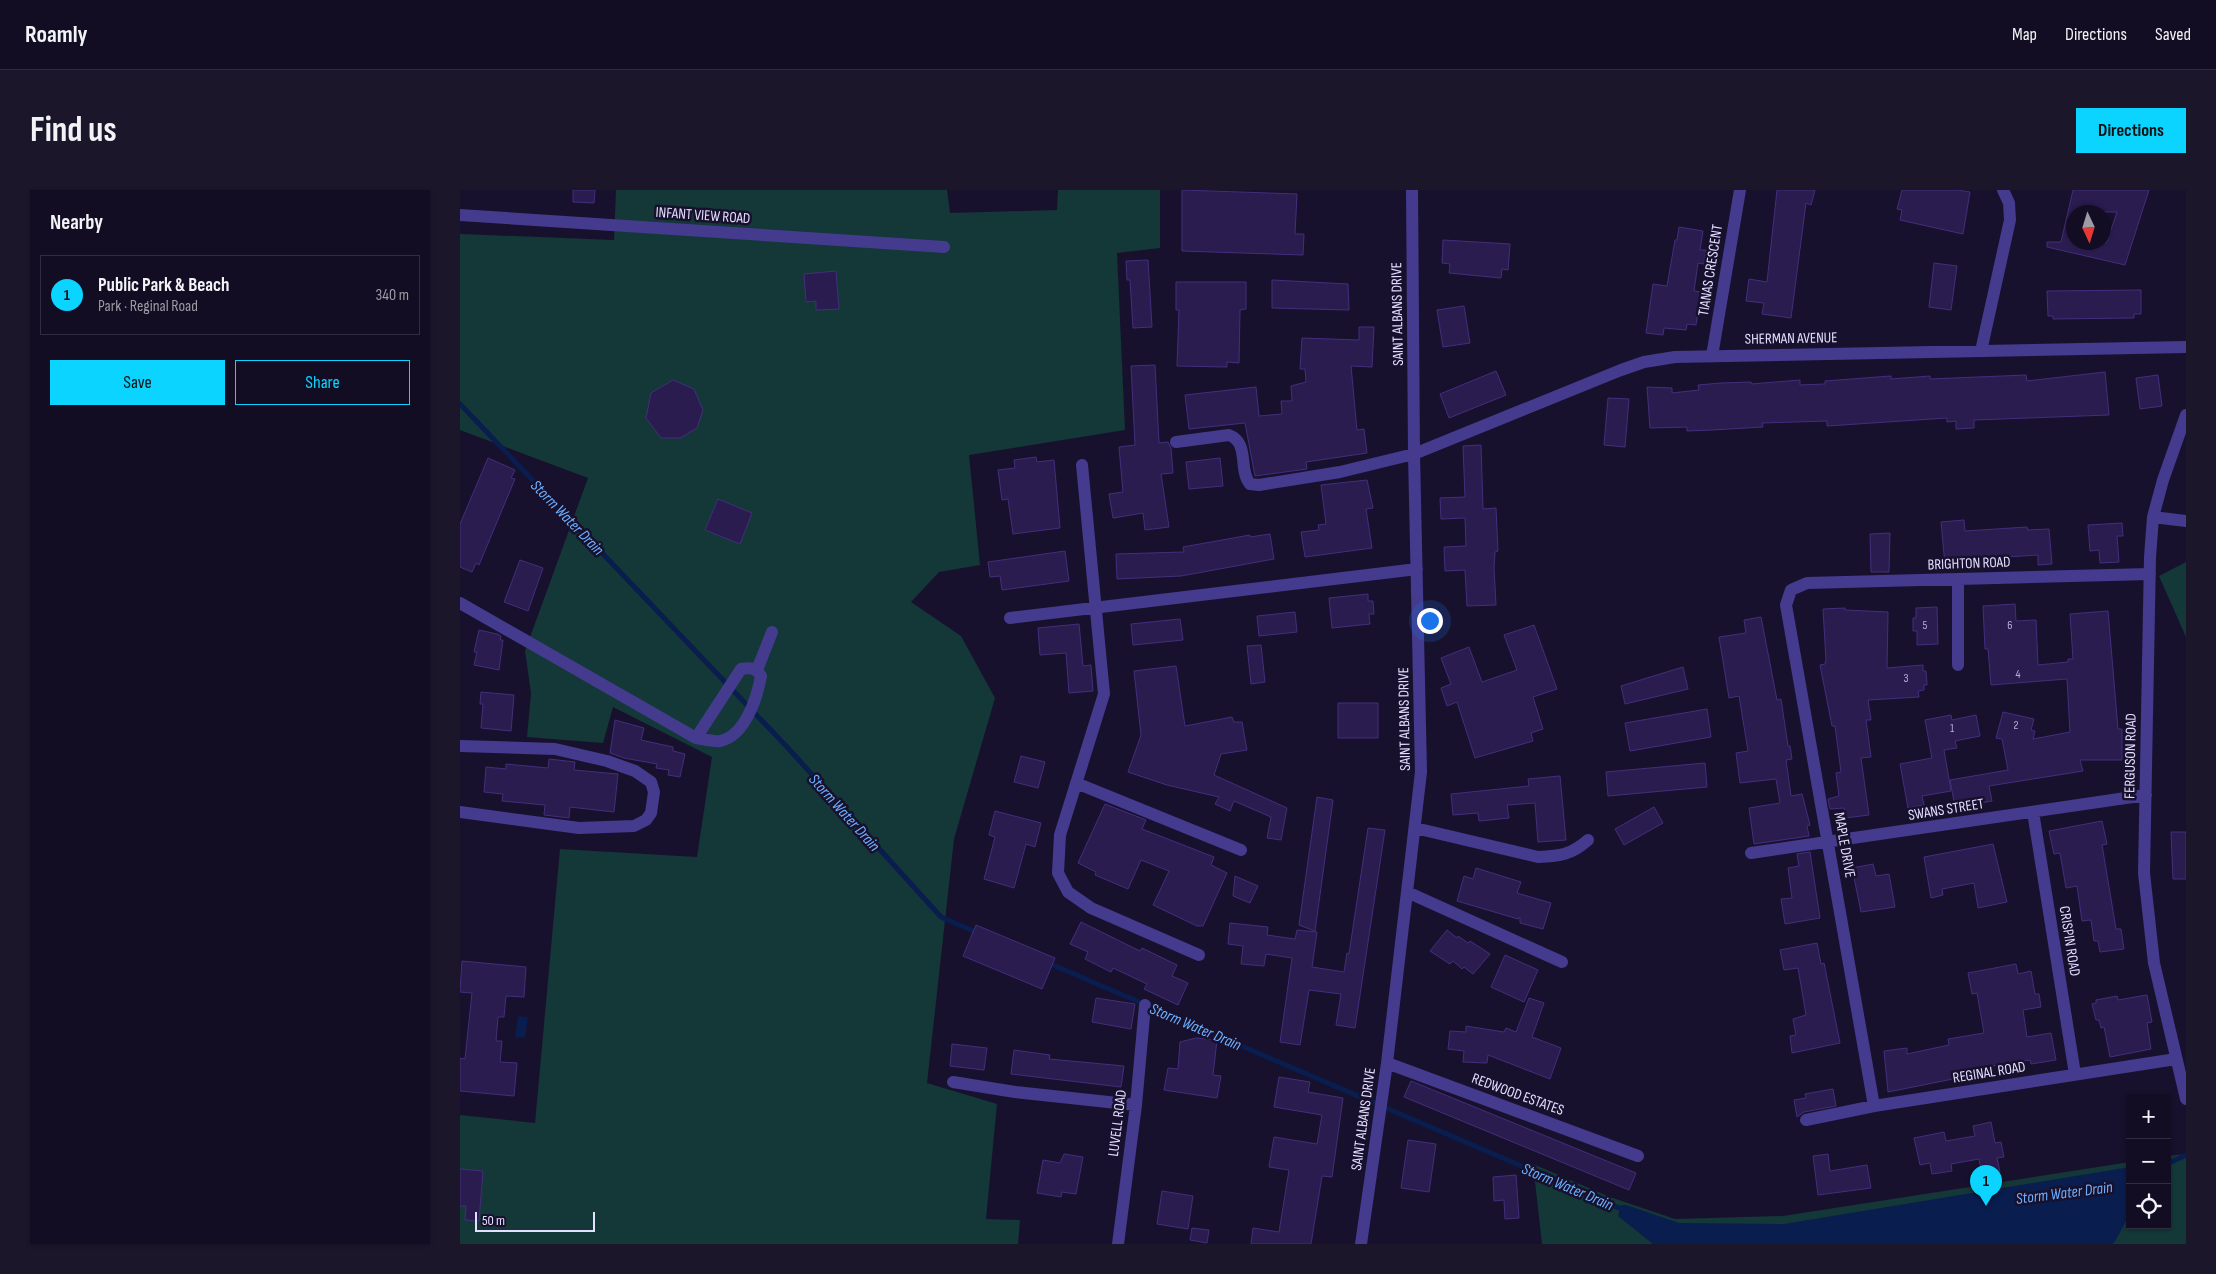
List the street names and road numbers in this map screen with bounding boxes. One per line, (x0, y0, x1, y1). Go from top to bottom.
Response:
street label: INFANT VIEW ROAD (655, 203, 751, 228)
street label: TIANAS CRESCENT (1694, 223, 1727, 317)
street label: SAINT ALBANS DRIVE (1387, 262, 1408, 366)
street label: SHERMAN AVENUE (1745, 328, 1838, 349)
street label: BRIGHTON ROAD (1927, 553, 2011, 574)
street label: SAINT ALBANS DRIVE (1394, 667, 1415, 771)
street label: FERGUSON ROAD (2120, 713, 2141, 799)
street label: SWANS STREET (1907, 794, 1985, 825)
street label: MAPLE DRIVE (1829, 811, 1860, 879)
street label: CRISPIN ROAD (2055, 905, 2084, 978)
street label: REGINAL ROAD (1951, 1057, 2027, 1088)
street label: SAINT ALBANS DRIVE (1347, 1066, 1380, 1172)
street label: REDWOOD ESTATES (1469, 1069, 1567, 1120)
street label: LUVELL ROAD (1104, 1089, 1131, 1158)

